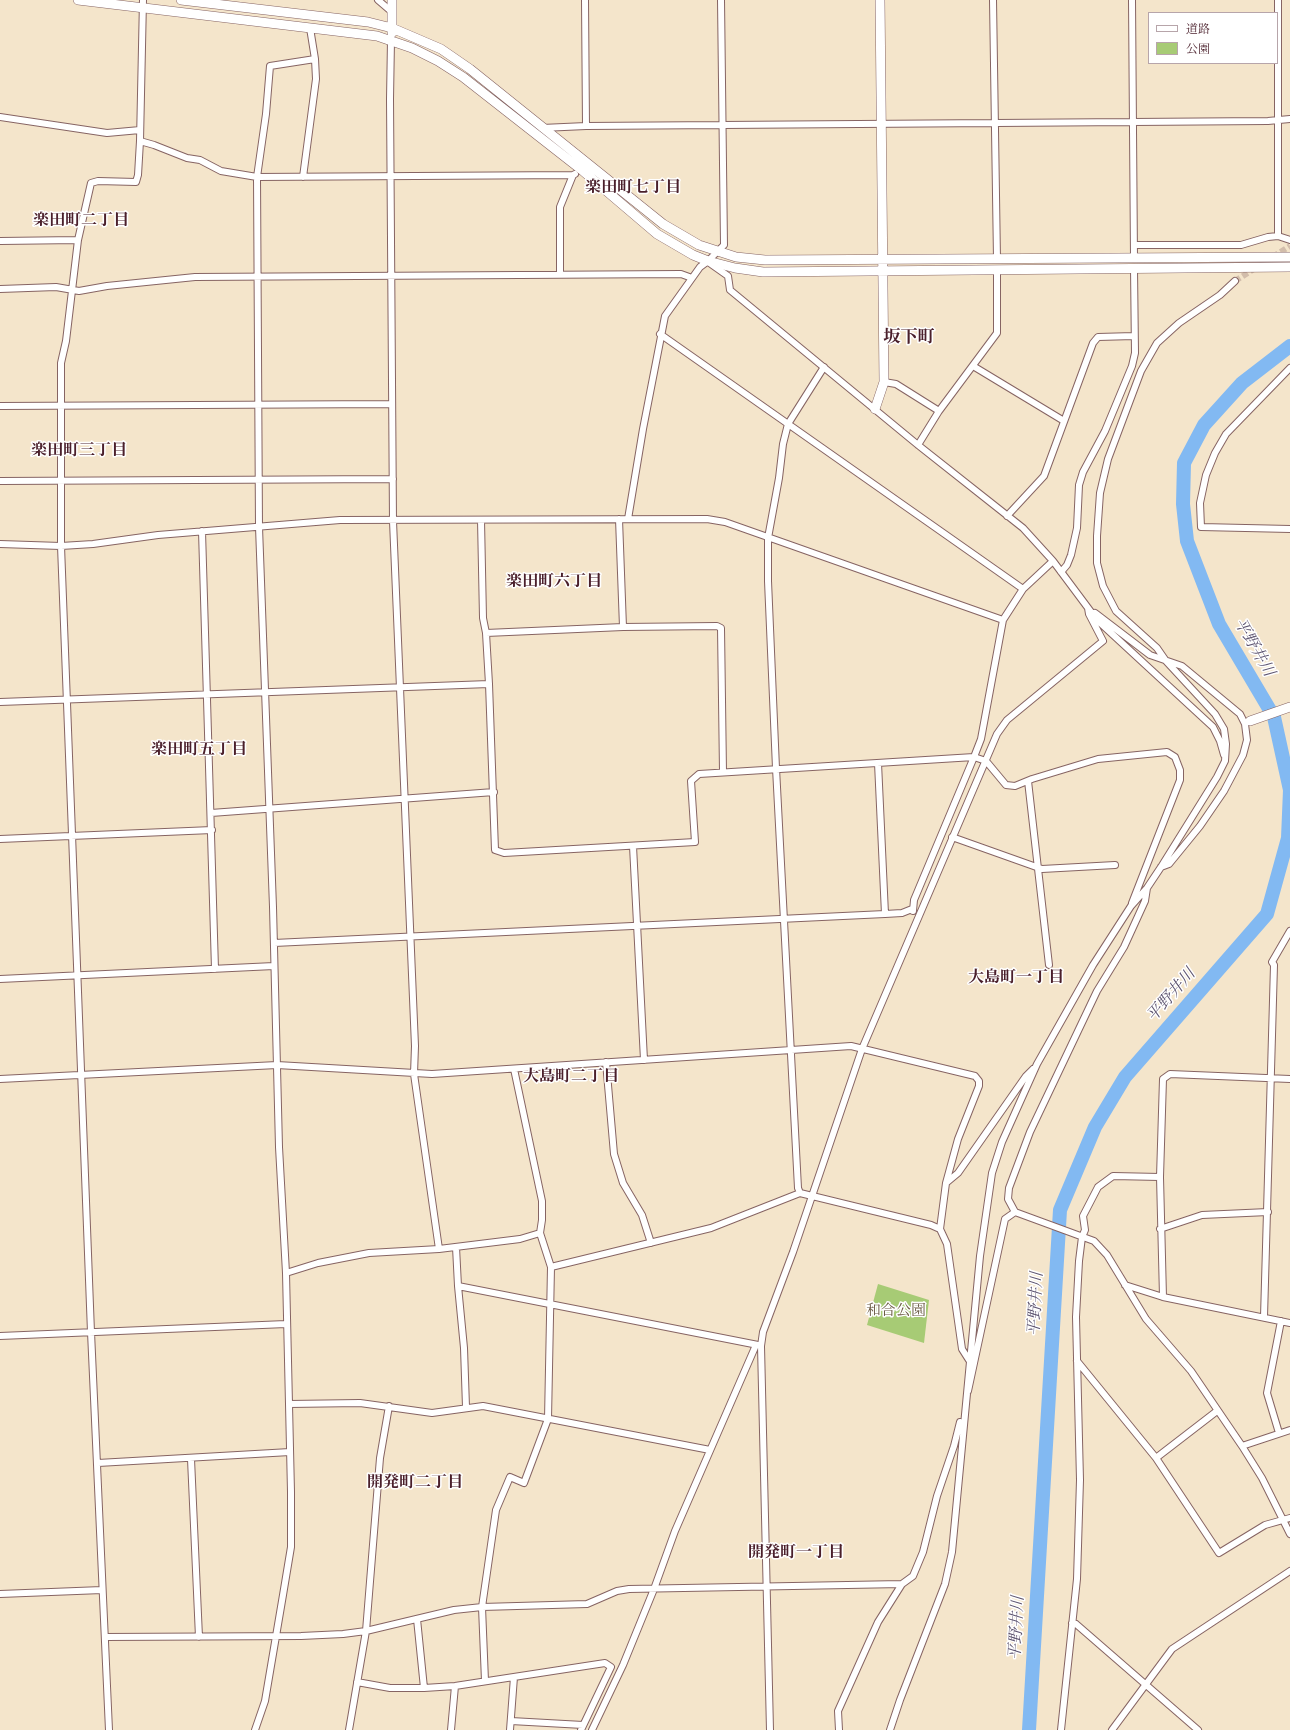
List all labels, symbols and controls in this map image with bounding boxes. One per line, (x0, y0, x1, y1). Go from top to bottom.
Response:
legend (1148, 12, 1278, 64)
text: 道路 (1186, 22, 1210, 37)
text: 公園 (1186, 42, 1210, 57)
district label: 楽田町七丁目 (585, 179, 681, 199)
district label: 楽田町二丁目 (33, 212, 129, 232)
district label: 坂下町 (884, 329, 934, 349)
district label: 楽田町三丁目 (31, 442, 127, 462)
district label: 楽田町六丁目 (506, 573, 602, 593)
water label: 平野井川 (1229, 615, 1277, 681)
district label: 楽田町五丁目 (151, 741, 247, 761)
water label: 平野井川 (1144, 966, 1200, 1026)
district label: 大島町一丁目 (968, 969, 1064, 989)
district label: 大島町二丁目 (523, 1068, 619, 1088)
water label: 平野井川 (1026, 1272, 1048, 1336)
park label: 和合公園 (866, 1303, 926, 1321)
district label: 開発町二丁目 (367, 1474, 463, 1494)
district label: 開発町一丁目 (748, 1544, 844, 1564)
water label: 平野井川 (1007, 1596, 1029, 1660)

